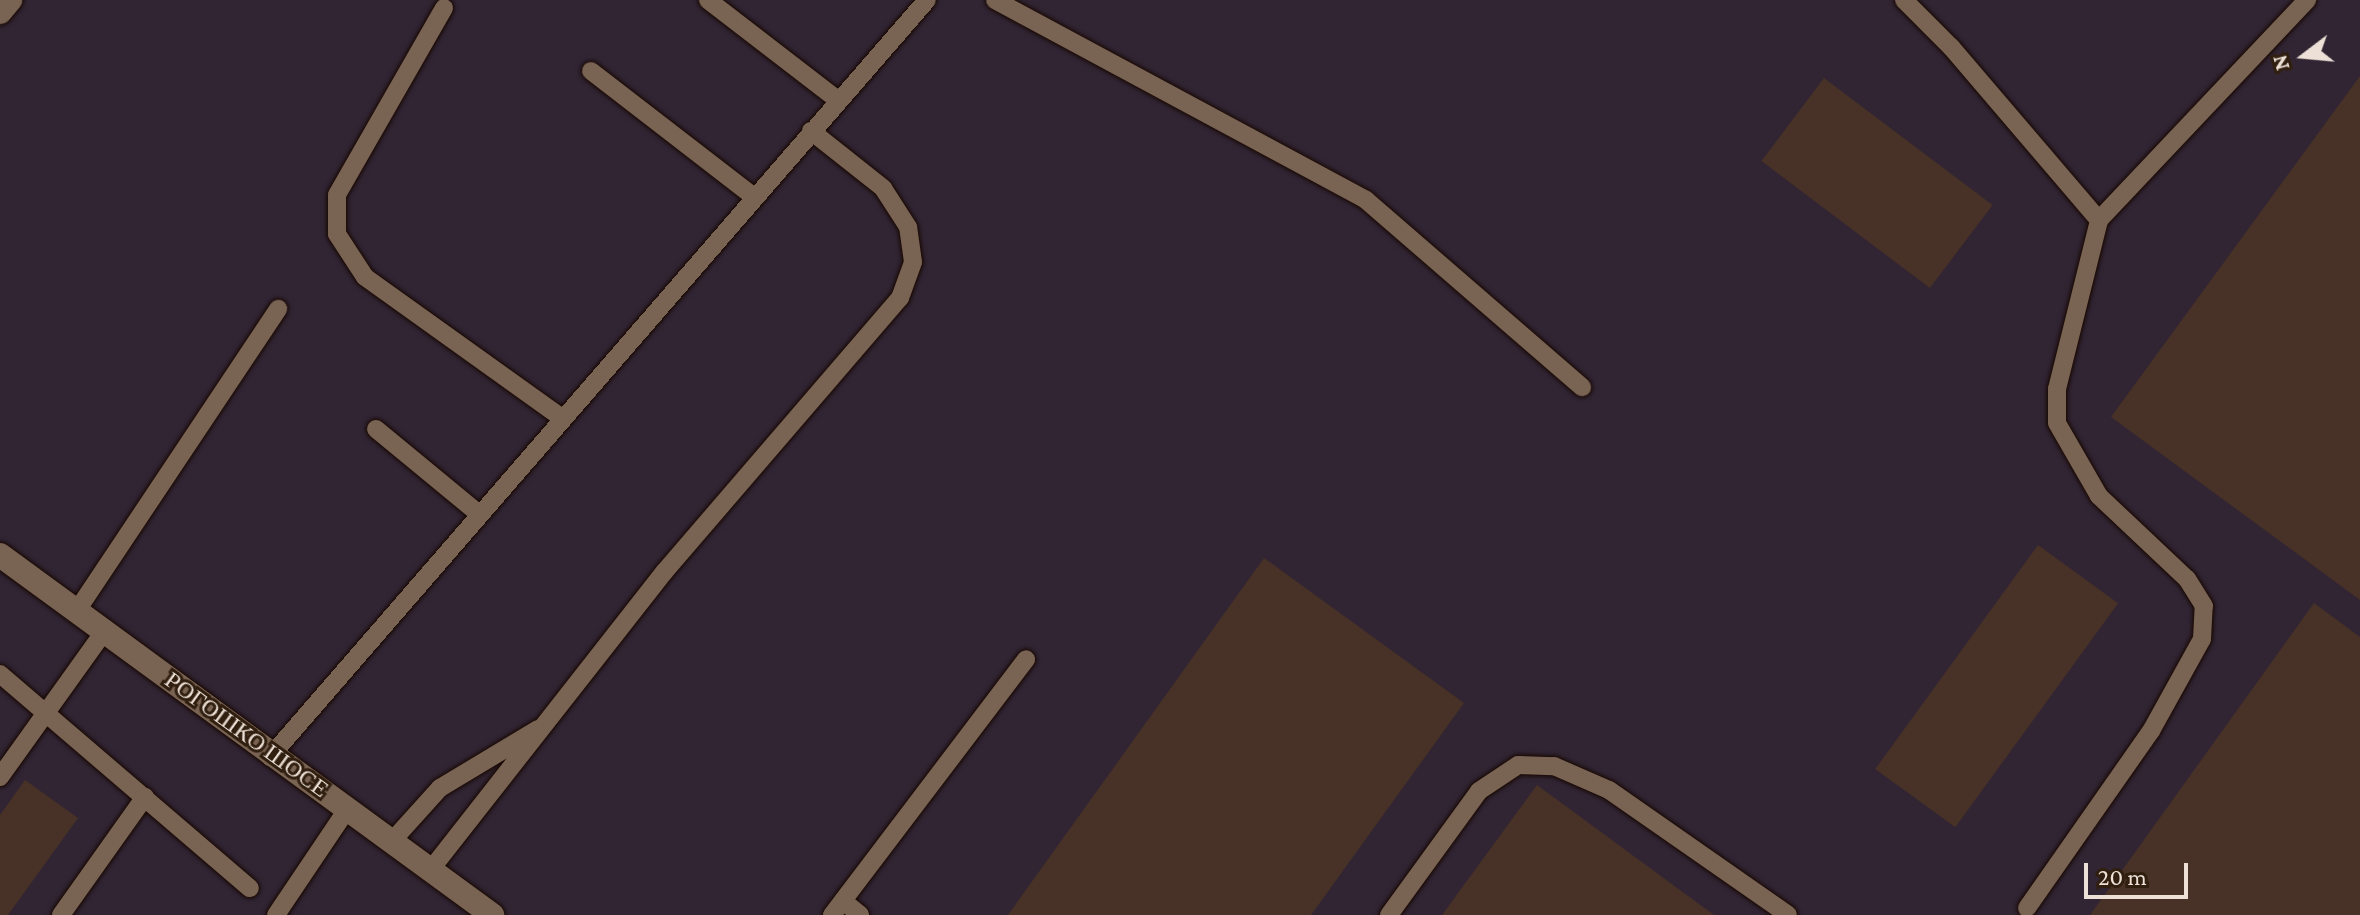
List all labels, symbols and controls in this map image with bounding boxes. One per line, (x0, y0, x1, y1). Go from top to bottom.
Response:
north arrow (2264, 16, 2344, 96)
text: N (2266, 52, 2295, 73)
street label: РОГОШКО ШОСЕ (159, 665, 335, 803)
scale bar (2088, 847, 2192, 897)
text: 20 m (2098, 863, 2147, 890)

